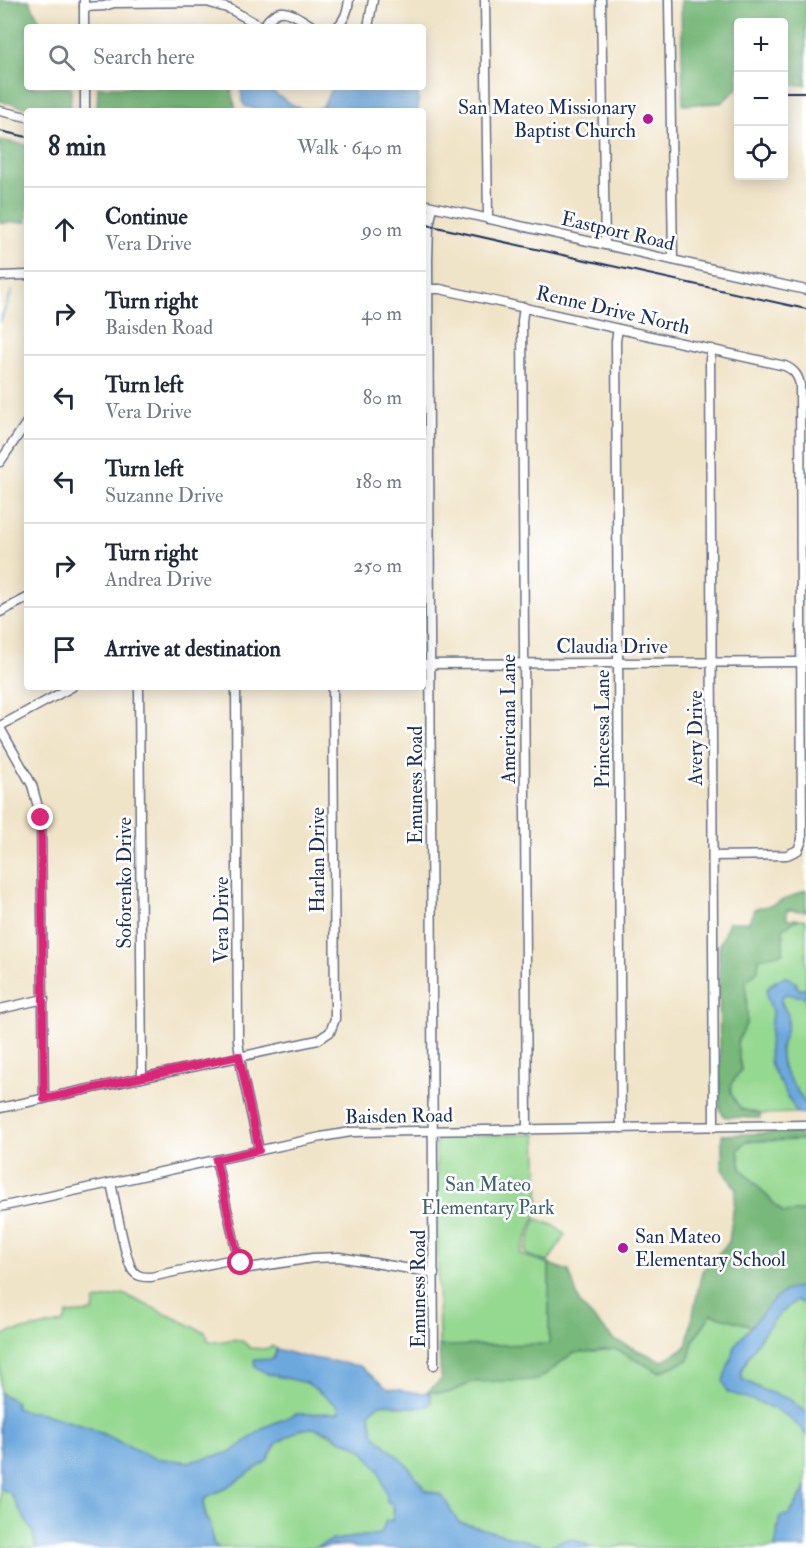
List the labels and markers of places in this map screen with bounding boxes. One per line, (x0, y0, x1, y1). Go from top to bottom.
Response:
place label: San Mateo Missionary Baptist Church (458, 95, 637, 144)
marker: San Mateo Missionary Baptist Church (641, 112, 655, 126)
place label: San Mateo Elementary School (635, 1224, 786, 1272)
marker: San Mateo Elementary School (616, 1241, 630, 1255)

